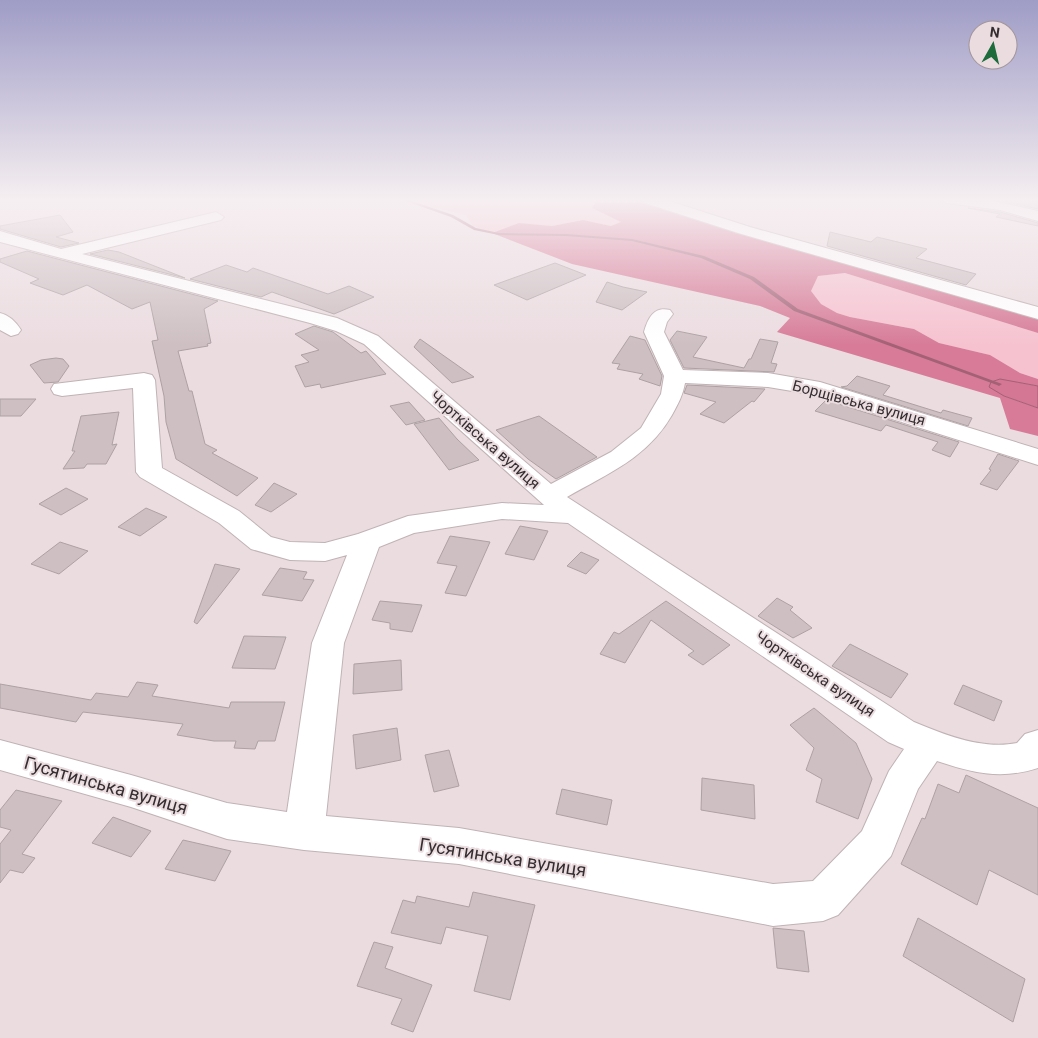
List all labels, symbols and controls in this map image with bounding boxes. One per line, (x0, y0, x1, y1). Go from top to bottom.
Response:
north arrow (968, 20, 1018, 70)
text: N (989, 24, 1001, 41)
street label: Борщівська вулиця (791, 377, 927, 429)
street label: Чортківська вулиця (426, 387, 544, 493)
street label: Чортківська вулиця (752, 627, 878, 721)
street label: Гусятинська вулиця (22, 752, 190, 818)
street label: Гусятинська вулиця (418, 833, 588, 881)

